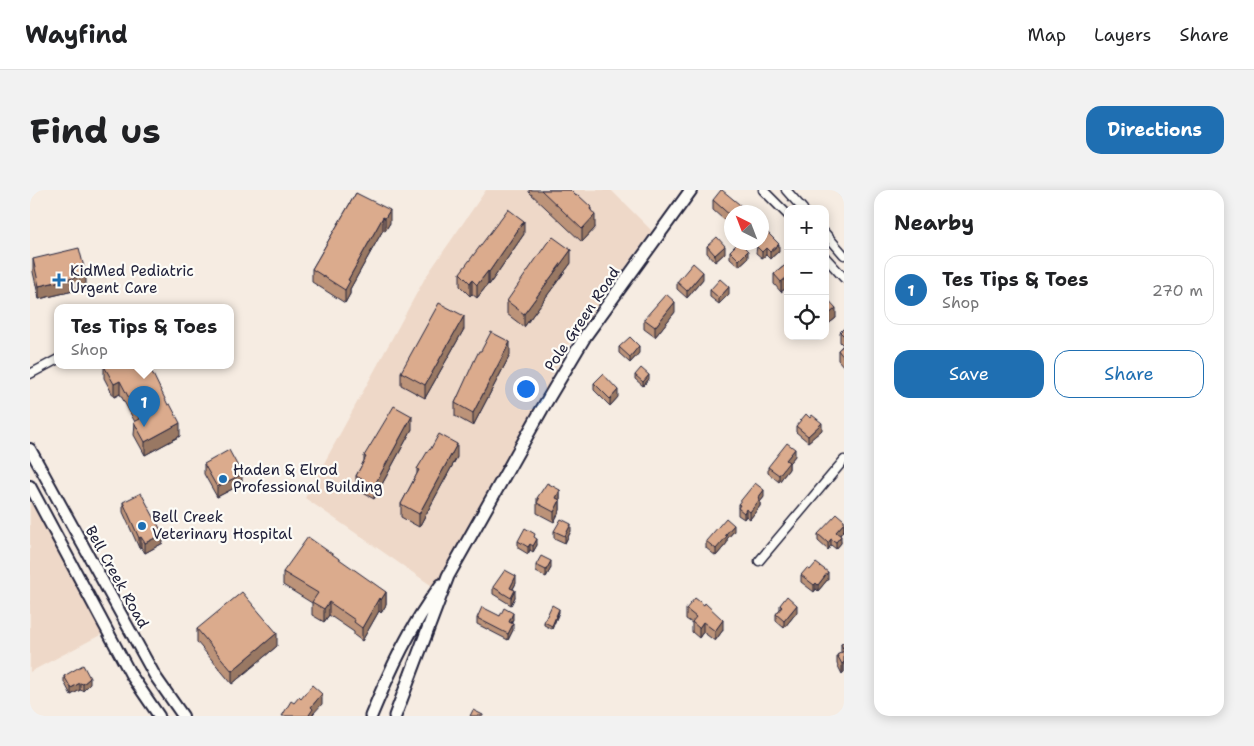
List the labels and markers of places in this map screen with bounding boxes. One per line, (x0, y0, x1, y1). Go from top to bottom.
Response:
place label: KidMed Pediatric Urgent Care (70, 261, 194, 298)
marker: KidMed Pediatric Urgent Care (52, 273, 66, 287)
pin: 1 (128, 386, 160, 427)
place label: Haden & Elrod Professional Building (233, 460, 383, 497)
marker: Haden & Elrod Professional Building (217, 473, 229, 485)
place label: Bell Creek Veterinary Hospital (152, 507, 293, 544)
marker: Bell Creek Veterinary Hospital (136, 520, 148, 532)

